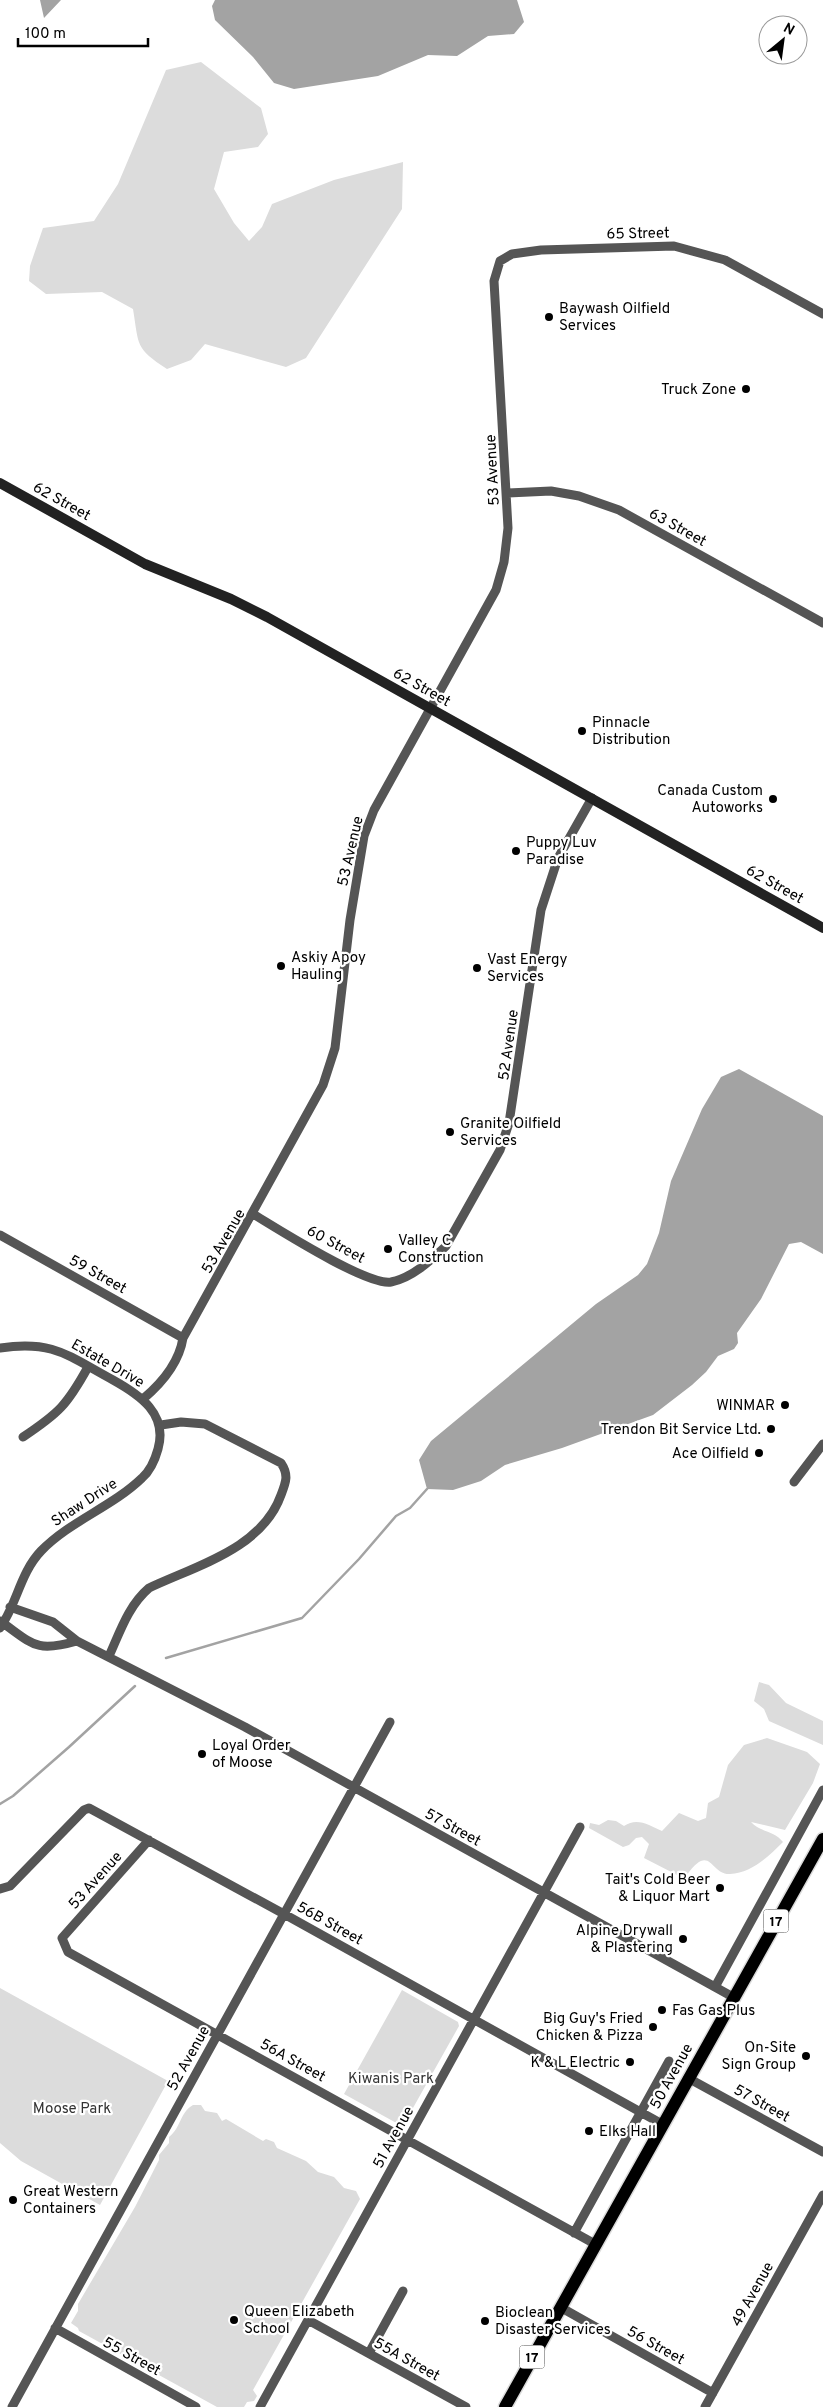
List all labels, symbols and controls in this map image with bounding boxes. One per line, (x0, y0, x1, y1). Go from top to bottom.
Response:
scale bar (18, 15, 148, 47)
north arrow (758, 15, 808, 65)
text: N (780, 20, 797, 40)
text: 100 m (25, 25, 66, 44)
street label: 65 Street (606, 224, 670, 245)
place label: Baywash Oilfield Services (559, 300, 670, 336)
marker: Baywash Oilfield Services (543, 311, 555, 323)
place label: Truck Zone (661, 381, 736, 400)
marker: Truck Zone (740, 383, 752, 395)
street label: 53 Avenue (482, 434, 505, 506)
street label: 62 Street (29, 479, 93, 526)
street label: 63 Street (645, 505, 709, 552)
street label: 62 Street (389, 665, 453, 712)
place label: Pinnacle Distribution (592, 714, 670, 750)
marker: Pinnacle Distribution (576, 725, 588, 737)
place label: Canada Custom Autoworks (657, 782, 763, 818)
marker: Canada Custom Autoworks (767, 793, 779, 805)
street label: 53 Avenue (334, 814, 369, 888)
place label: Puppy Luv Paradise (526, 834, 597, 870)
marker: Puppy Luv Paradise (510, 845, 522, 857)
street label: 62 Street (742, 862, 806, 909)
place label: Askiy Apoy Hauling (291, 949, 366, 985)
place label: Vast Energy Services (487, 951, 568, 987)
marker: Askiy Apoy Hauling (275, 960, 287, 972)
marker: Vast Energy Services (471, 962, 483, 974)
street label: 52 Avenue (495, 1008, 524, 1082)
place label: Granite Oilfield Services (460, 1115, 561, 1151)
marker: Granite Oilfield Services (444, 1126, 456, 1138)
street label: 53 Avenue (198, 1206, 250, 1277)
street label: 60 Street (303, 1222, 368, 1269)
place label: Valley C Construction (398, 1232, 484, 1268)
marker: Valley C Construction (382, 1243, 394, 1255)
street label: 59 Street (65, 1252, 129, 1299)
street label: Estate Drive (67, 1336, 147, 1393)
place label: WINMAR (716, 1397, 775, 1416)
marker: WINMAR (779, 1399, 791, 1411)
place label: Trendon Bit Service Ltd. (601, 1421, 761, 1440)
marker: Trendon Bit Service Ltd. (765, 1423, 777, 1435)
place label: Ace Oilfield (672, 1445, 749, 1464)
marker: Ace Oilfield (753, 1447, 765, 1459)
street label: Shaw Drive (48, 1475, 121, 1532)
place label: Loyal Order of Moose (212, 1737, 291, 1773)
marker: Loyal Order of Moose (196, 1748, 208, 1760)
street label: 57 Street (421, 1805, 484, 1851)
street label: 53 Avenue (65, 1848, 127, 1914)
place label: Tait's Cold Beer & Liquor Mart (605, 1871, 710, 1907)
marker: Tait's Cold Beer & Liquor Mart (714, 1882, 726, 1894)
street label: 56B Street (293, 1898, 366, 1950)
road number: 17 (764, 1910, 788, 1932)
place label: Alpine Drywall & Plastering (576, 1922, 673, 1958)
marker: Alpine Drywall & Plastering (677, 1933, 689, 1945)
place label: Fas Gas Plus (672, 2002, 755, 2021)
marker: Fas Gas Plus (656, 2004, 668, 2016)
place label: Big Guy's Fried Chicken & Pizza (536, 2010, 643, 2046)
marker: Big Guy's Fried Chicken & Pizza (647, 2021, 659, 2033)
street label: 52 Avenue (164, 2023, 215, 2095)
street label: 56A Street (256, 2035, 329, 2087)
place label: On-Site Sign Group (722, 2039, 796, 2075)
street label: 50 Avenue (647, 2041, 698, 2113)
marker: On-Site Sign Group (800, 2050, 812, 2062)
place label: K & L Electric (531, 2054, 620, 2073)
marker: K & L Electric (624, 2056, 636, 2068)
park label: Kiwanis Park (348, 2070, 434, 2089)
street label: 57 Street (730, 2081, 793, 2127)
park label: Moose Park (33, 2100, 111, 2119)
street label: 51 Avenue (370, 2103, 419, 2172)
place label: Elks Hall (599, 2123, 656, 2142)
marker: Elks Hall (583, 2125, 595, 2137)
place label: Great Western Containers (23, 2183, 118, 2219)
marker: Great Western Containers (7, 2194, 19, 2206)
street label: 49 Avenue (728, 2259, 779, 2330)
place label: Queen Elizabeth School (244, 2303, 354, 2339)
place label: Bioclean Disaster Services (495, 2304, 611, 2340)
marker: Queen Elizabeth School (228, 2314, 240, 2326)
marker: Bioclean Disaster Services (479, 2315, 491, 2327)
street label: 56 Street (623, 2323, 687, 2370)
street label: 55 Street (99, 2334, 164, 2381)
street label: 55A Street (370, 2334, 443, 2386)
road number: 17 (520, 2346, 544, 2368)

